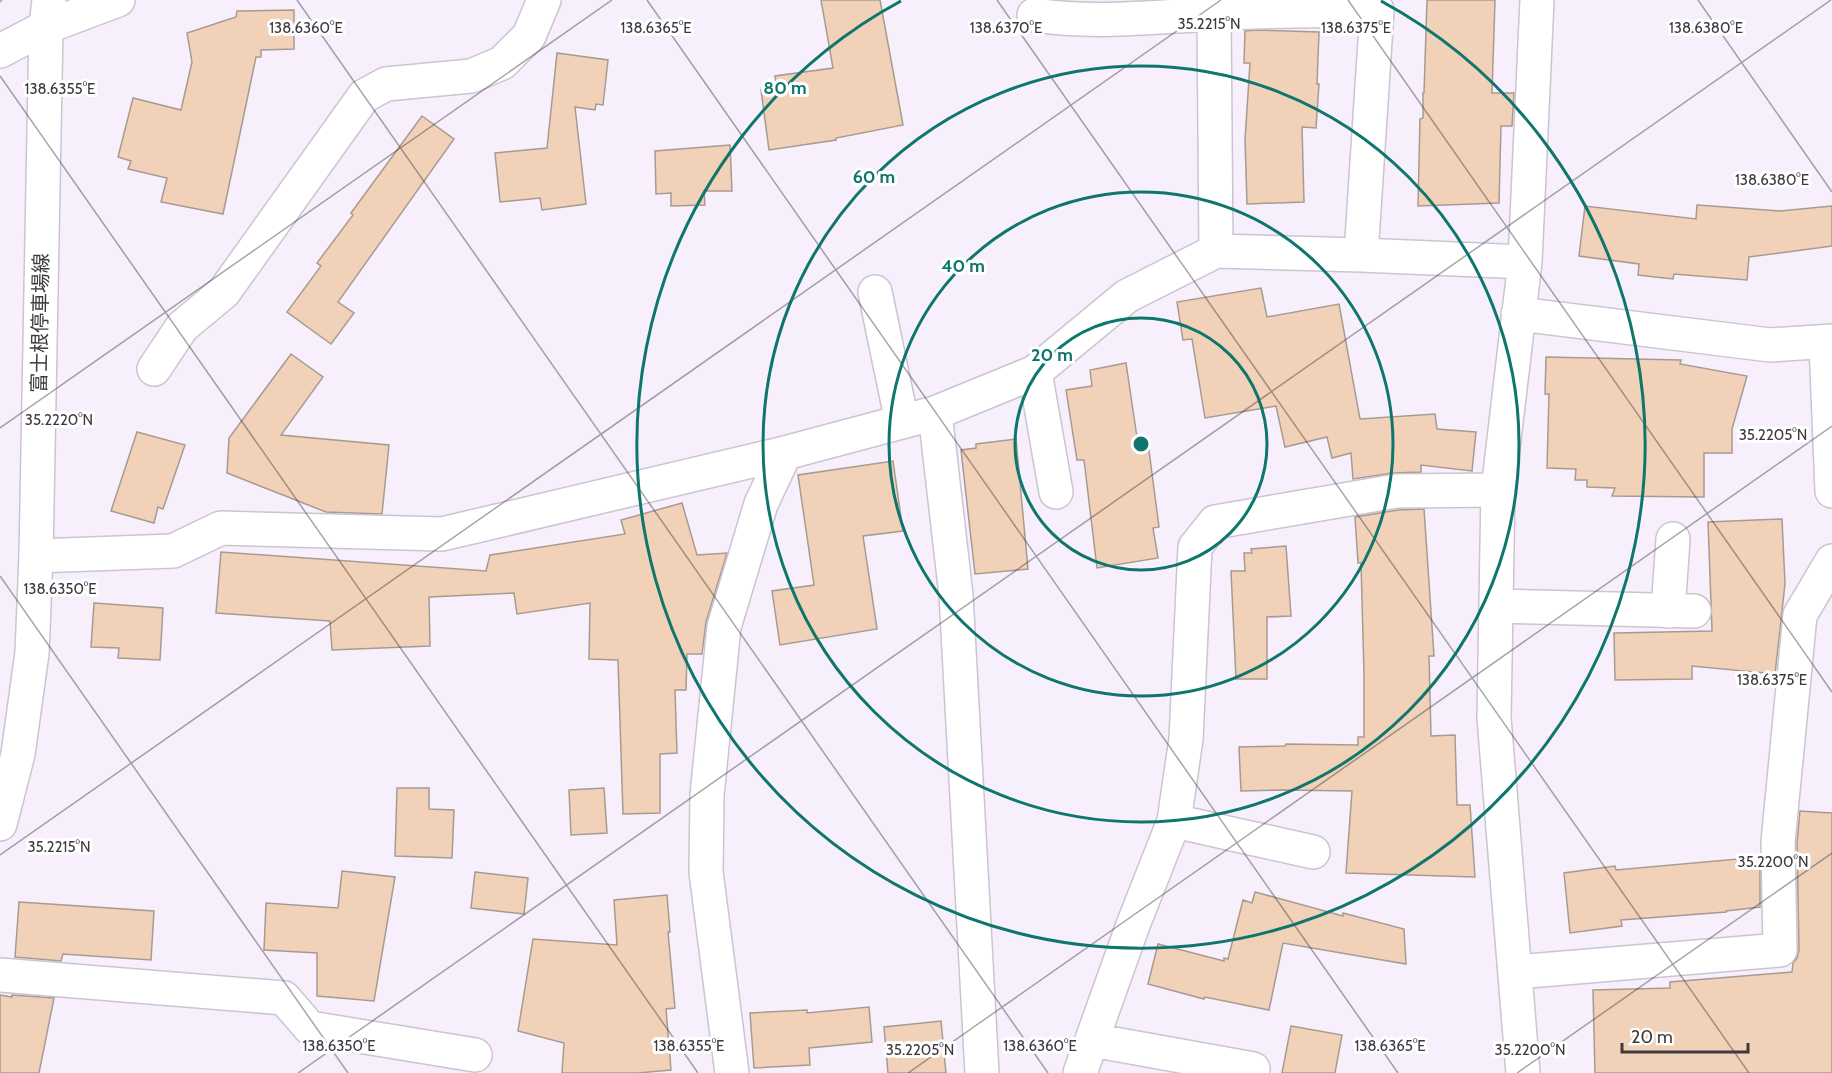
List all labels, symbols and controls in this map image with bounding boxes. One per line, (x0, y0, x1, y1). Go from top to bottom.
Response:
text: 35.2215°N (1178, 15, 1241, 33)
text: 138.6360°E (269, 19, 343, 37)
text: 138.6365°E (620, 19, 692, 37)
text: 138.6370°E (970, 19, 1042, 37)
text: 138.6375°E (1321, 19, 1391, 37)
text: 138.6380°E (1669, 19, 1743, 37)
text: 80 m (763, 77, 807, 99)
text: 138.6355°E (25, 80, 95, 98)
text: 60 m (853, 166, 895, 188)
text: 138.6380°E (1735, 171, 1809, 189)
street label: 富士根停車場線 (27, 253, 53, 393)
text: 40 m (941, 255, 985, 277)
text: 20 m (1031, 344, 1073, 366)
text: 35.2220°N (25, 411, 93, 429)
text: 35.2205°N (1739, 426, 1807, 444)
centre of rings (1131, 434, 1151, 454)
text: 138.6350°E (23, 580, 97, 598)
text: 138.6375°E (1737, 671, 1807, 689)
text: 35.2215°N (28, 838, 91, 856)
text: 35.2200°N (1738, 853, 1808, 871)
scale bar (1622, 1016, 1748, 1054)
text: 20 m (1631, 1026, 1673, 1048)
text: 138.6350°E (302, 1037, 376, 1055)
text: 138.6355°E (654, 1037, 724, 1055)
text: 138.6360°E (1003, 1037, 1077, 1055)
text: 138.6365°E (1354, 1037, 1426, 1055)
text: 35.2205°N (886, 1041, 954, 1059)
text: 35.2200°N (1495, 1041, 1565, 1059)

